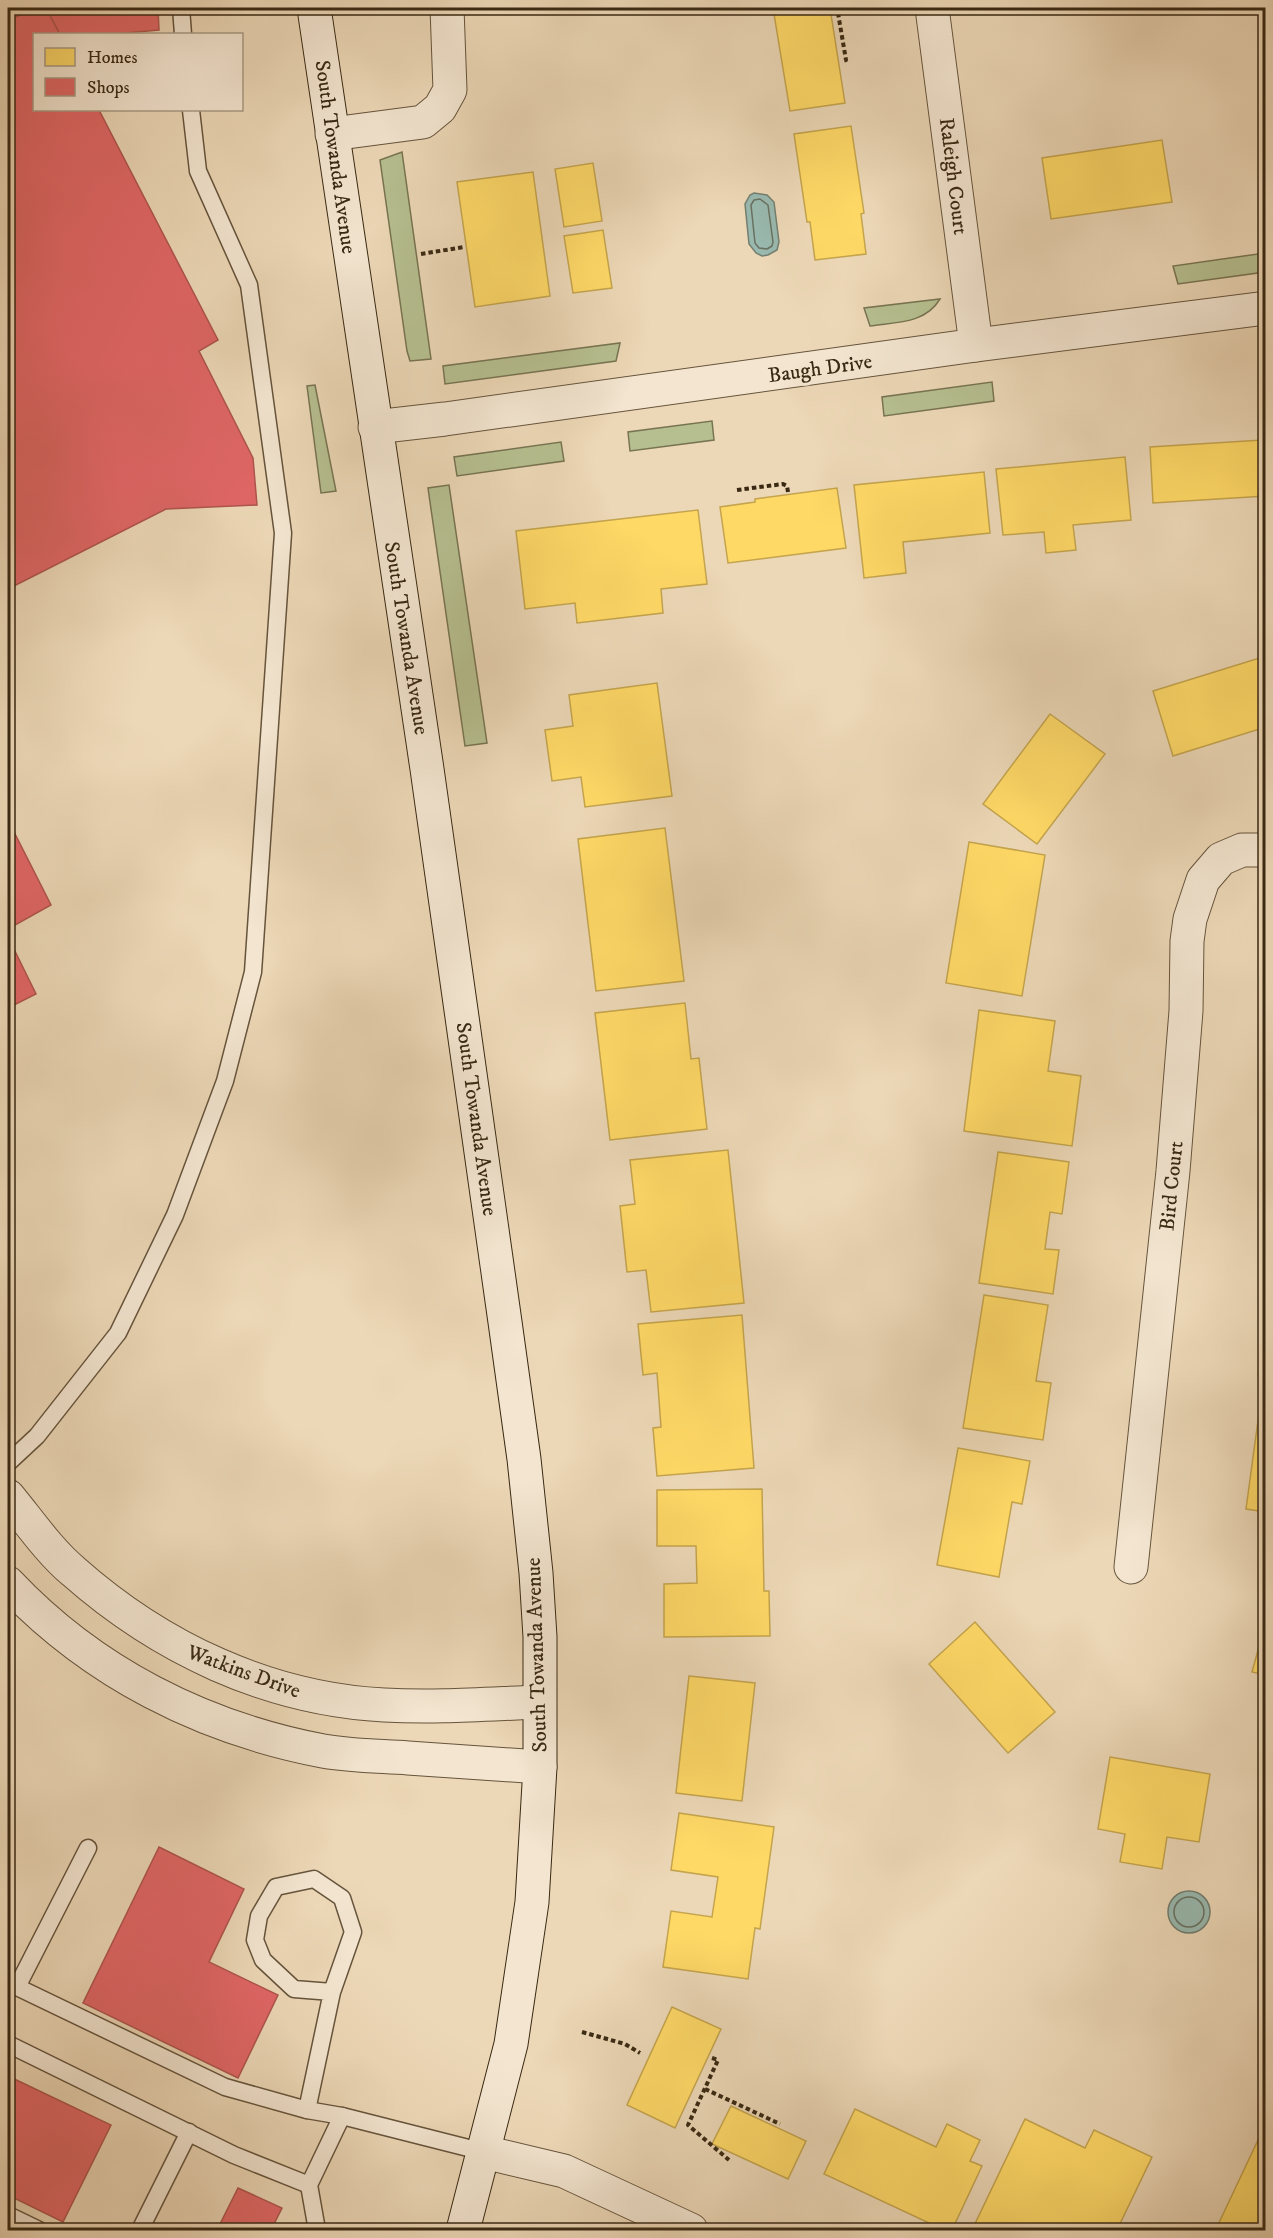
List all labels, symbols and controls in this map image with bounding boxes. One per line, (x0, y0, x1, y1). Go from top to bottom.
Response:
legend (33, 33, 243, 111)
text: Homes (87, 47, 138, 69)
street label: South Towanda Avenue (309, 59, 362, 256)
text: Shops (87, 77, 130, 99)
street label: Raleigh Court (933, 116, 973, 236)
street label: Baugh Drive (766, 349, 874, 389)
street label: South Towanda Avenue (378, 540, 434, 737)
street label: South Towanda Avenue (450, 1021, 503, 1218)
street label: Bird Court (1154, 1140, 1190, 1232)
street label: South Towanda Avenue (521, 1557, 553, 1753)
street label: Watkins Drive (182, 1639, 304, 1705)

